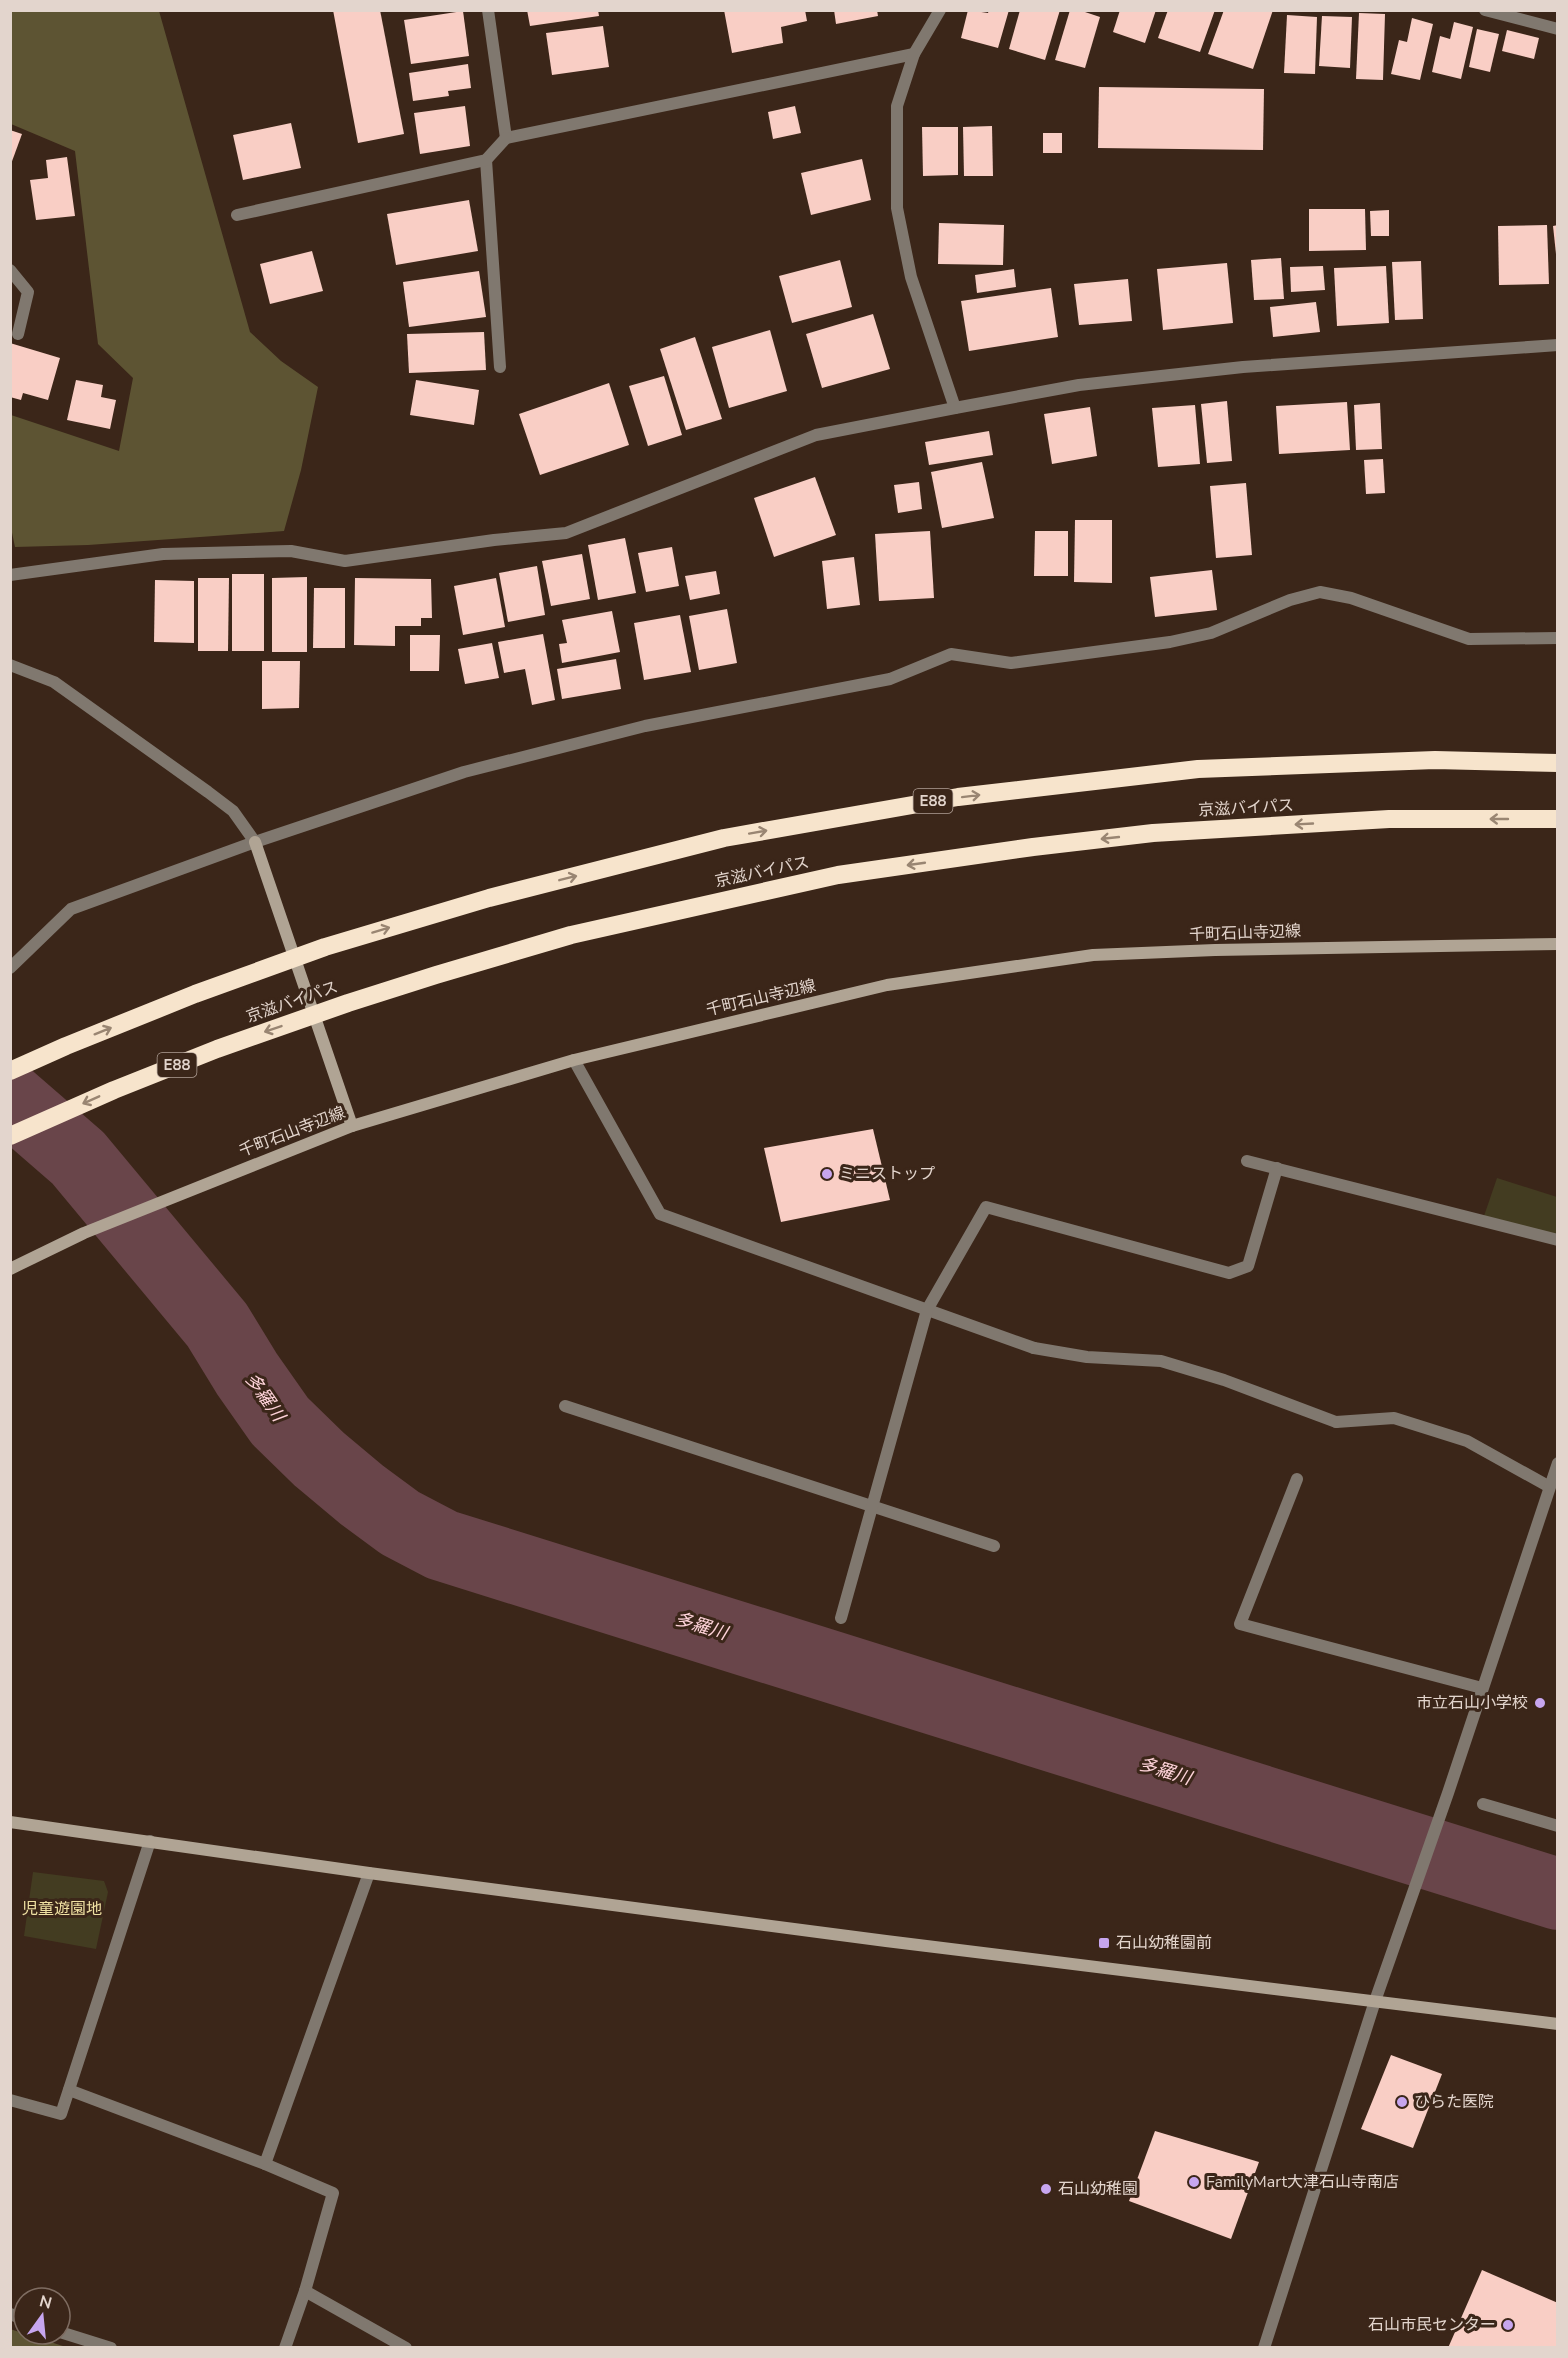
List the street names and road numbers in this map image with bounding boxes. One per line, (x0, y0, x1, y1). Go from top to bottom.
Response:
road number: E88 (914, 789, 952, 813)
street label: 京滋バイパス (1198, 795, 1294, 821)
street label: 京滋バイパス (713, 851, 811, 893)
street label: 千町石山寺辺線 (1189, 920, 1301, 946)
street label: 千町石山寺辺線 (704, 975, 818, 1021)
street label: 京滋バイパス (243, 976, 341, 1028)
road number: E88 (158, 1053, 196, 1077)
street label: 千町石山寺辺線 (236, 1102, 348, 1162)

